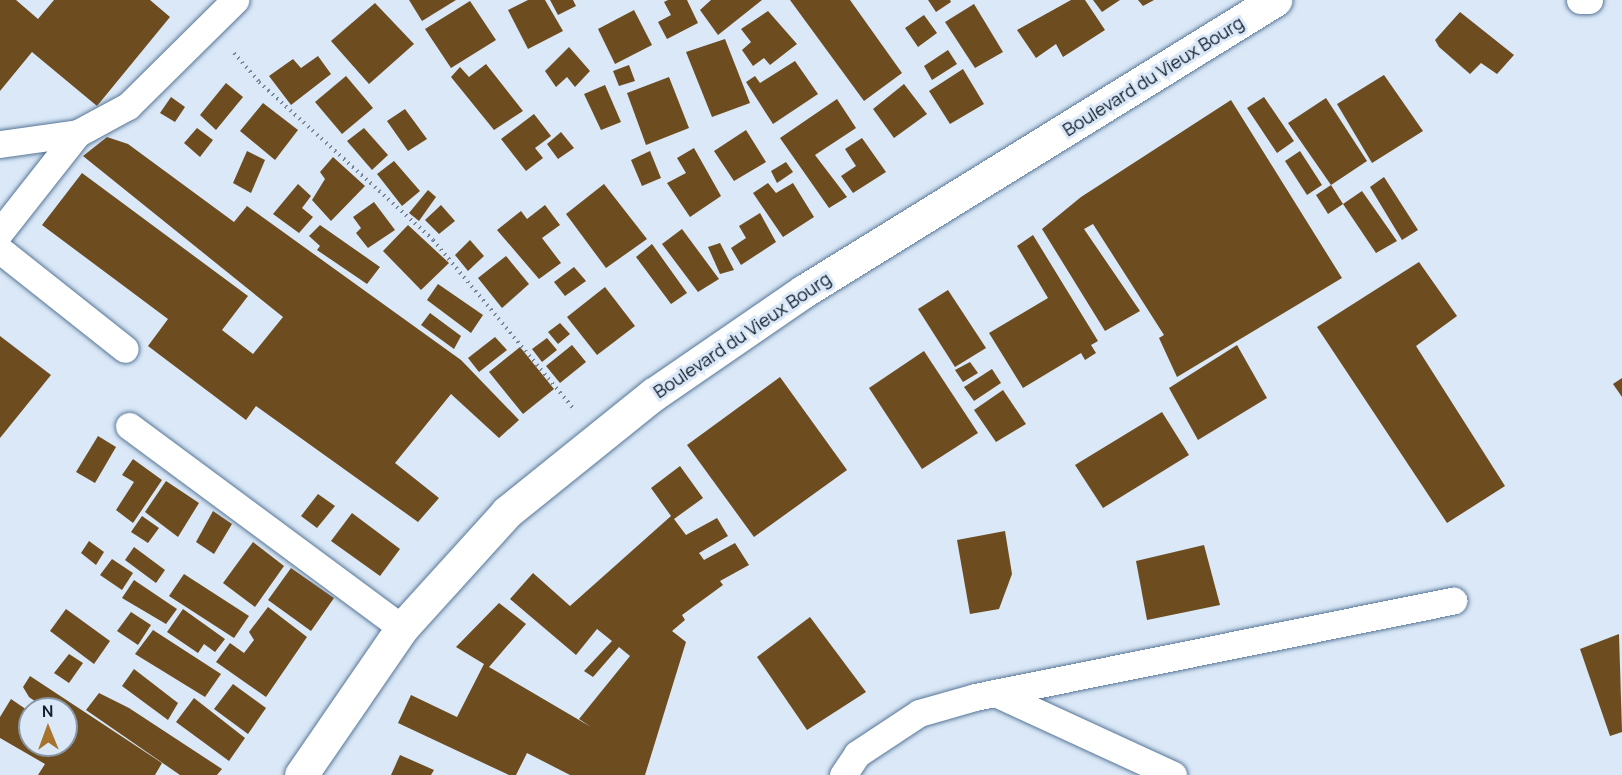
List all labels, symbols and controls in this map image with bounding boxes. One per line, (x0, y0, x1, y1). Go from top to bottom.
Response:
street label: Boulevard du Vieux Bourg (1059, 11, 1247, 141)
street label: Boulevard du Vieux Bourg (649, 268, 835, 402)
north arrow (18, 697, 78, 757)
text: N (42, 700, 54, 722)

